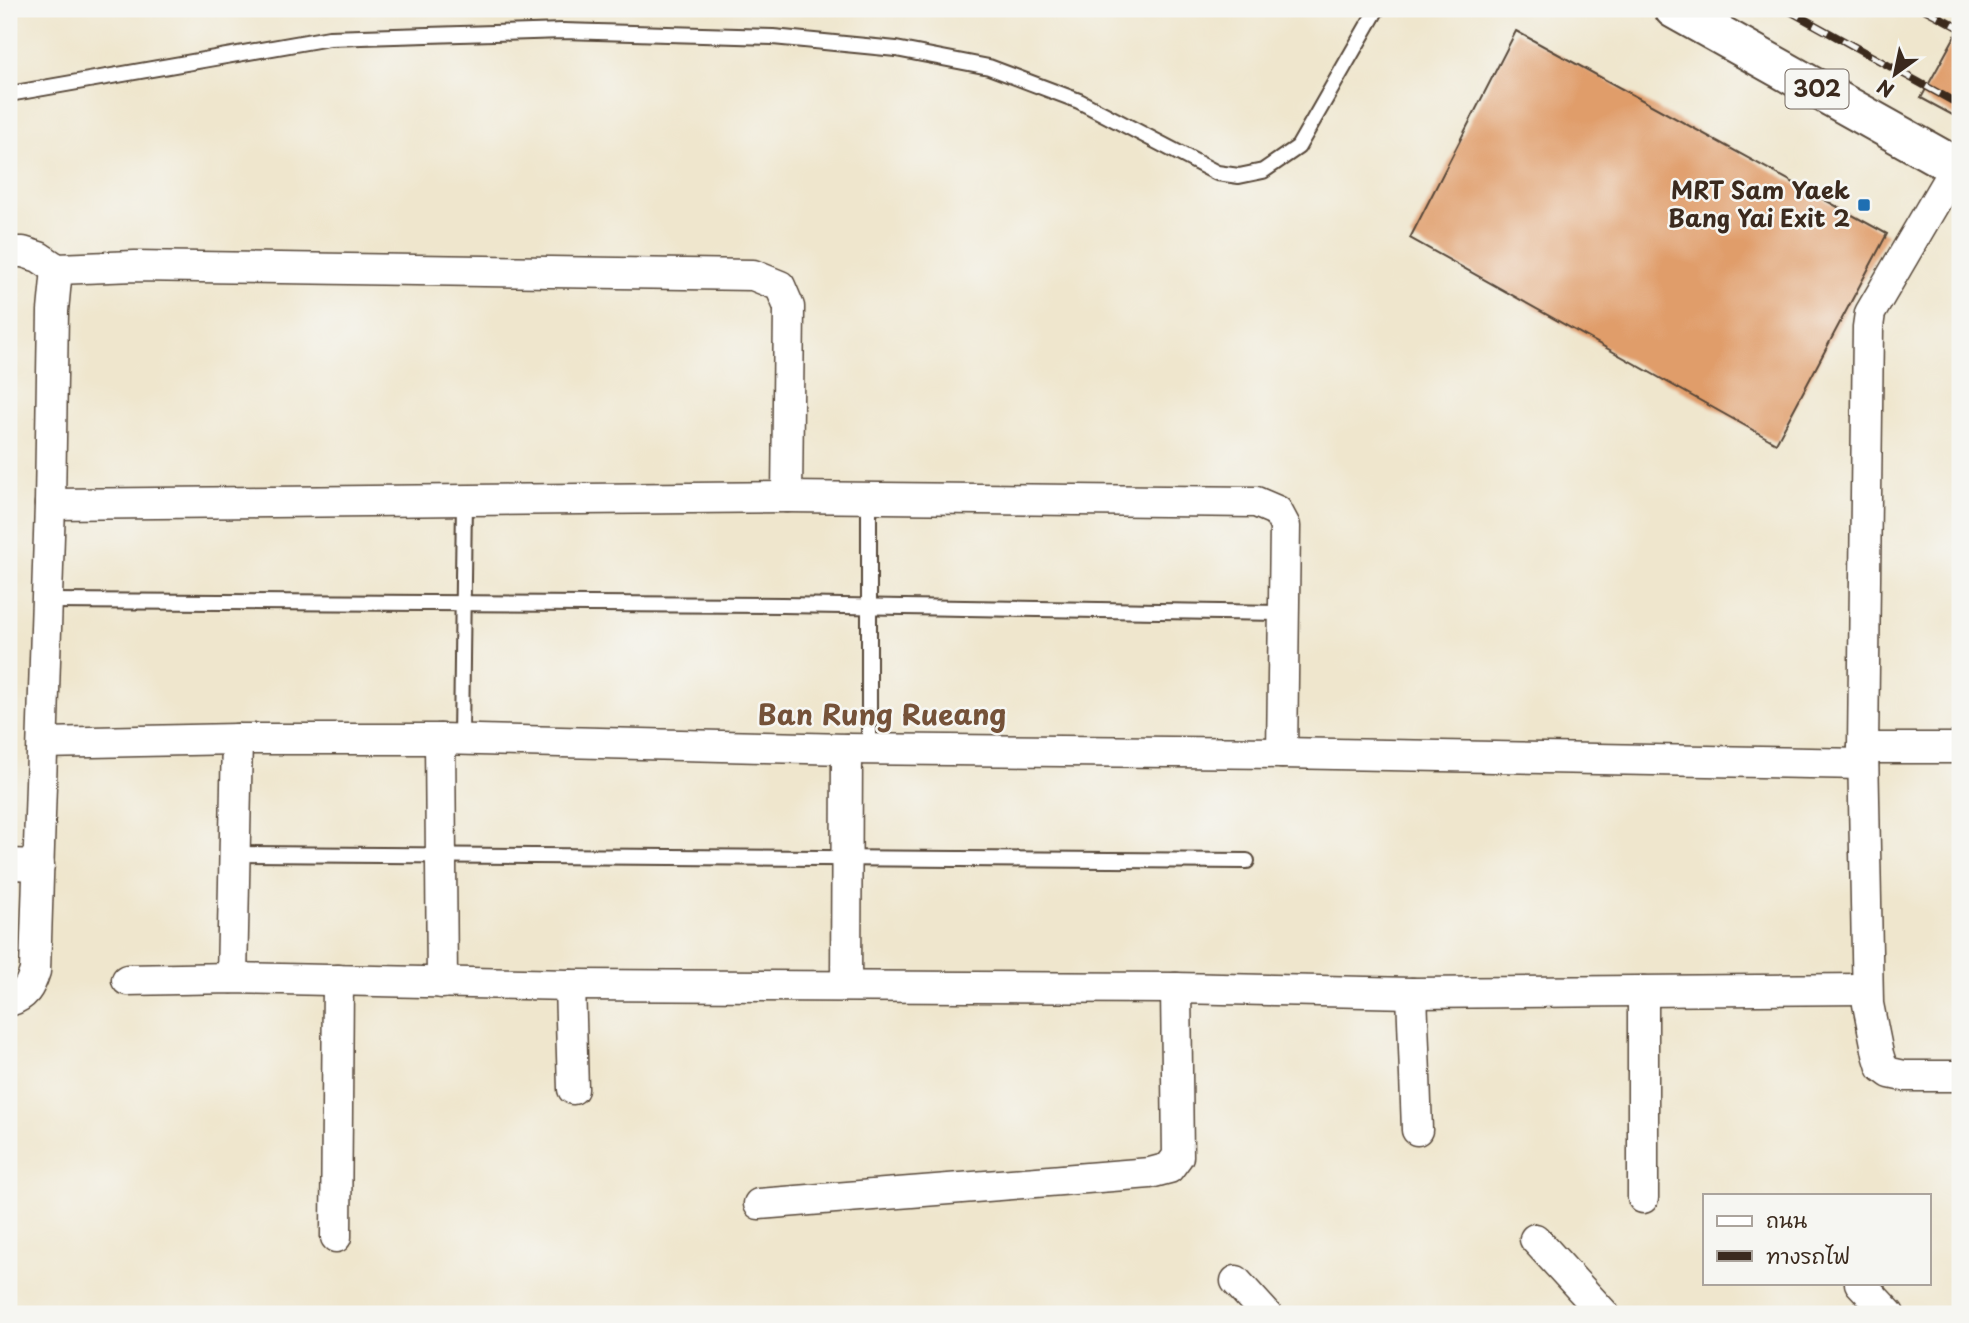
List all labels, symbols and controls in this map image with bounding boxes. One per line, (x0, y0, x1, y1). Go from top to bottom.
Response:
north arrow (1860, 38, 1930, 108)
road number: 302 (1786, 69, 1848, 108)
text: N (1871, 73, 1899, 105)
place label: MRT Sam Yaek Bang Yai Exit 2 (1668, 171, 1850, 235)
marker: MRT Sam Yaek Bang Yai Exit 2 (1856, 197, 1872, 213)
district label: Ban Rung Rueang (758, 692, 1006, 735)
legend (1703, 1194, 1930, 1284)
text: ถนน (1766, 1203, 1807, 1235)
text: ทางรถไฟ (1766, 1239, 1851, 1271)

